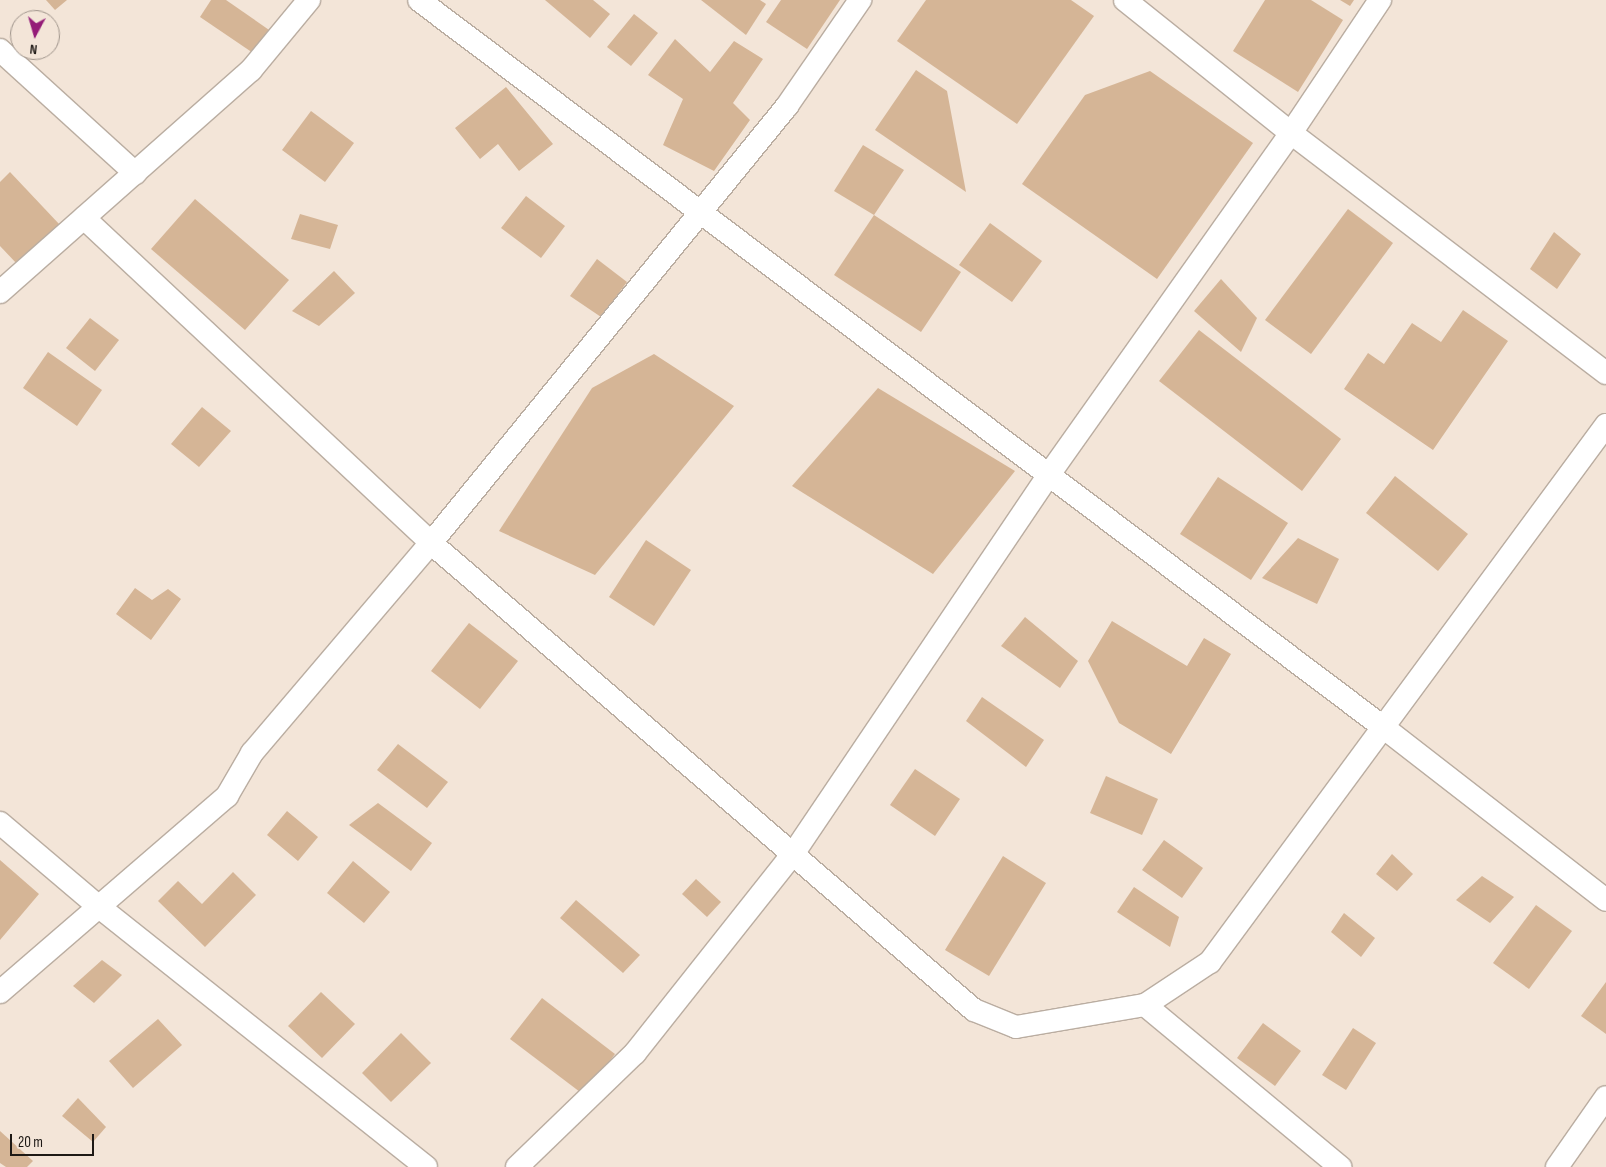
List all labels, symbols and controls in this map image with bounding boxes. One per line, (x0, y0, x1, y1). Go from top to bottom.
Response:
north arrow (10, 10, 60, 60)
text: N (29, 41, 38, 58)
scale bar (12, 1124, 96, 1156)
text: 20 m (18, 1133, 43, 1152)

